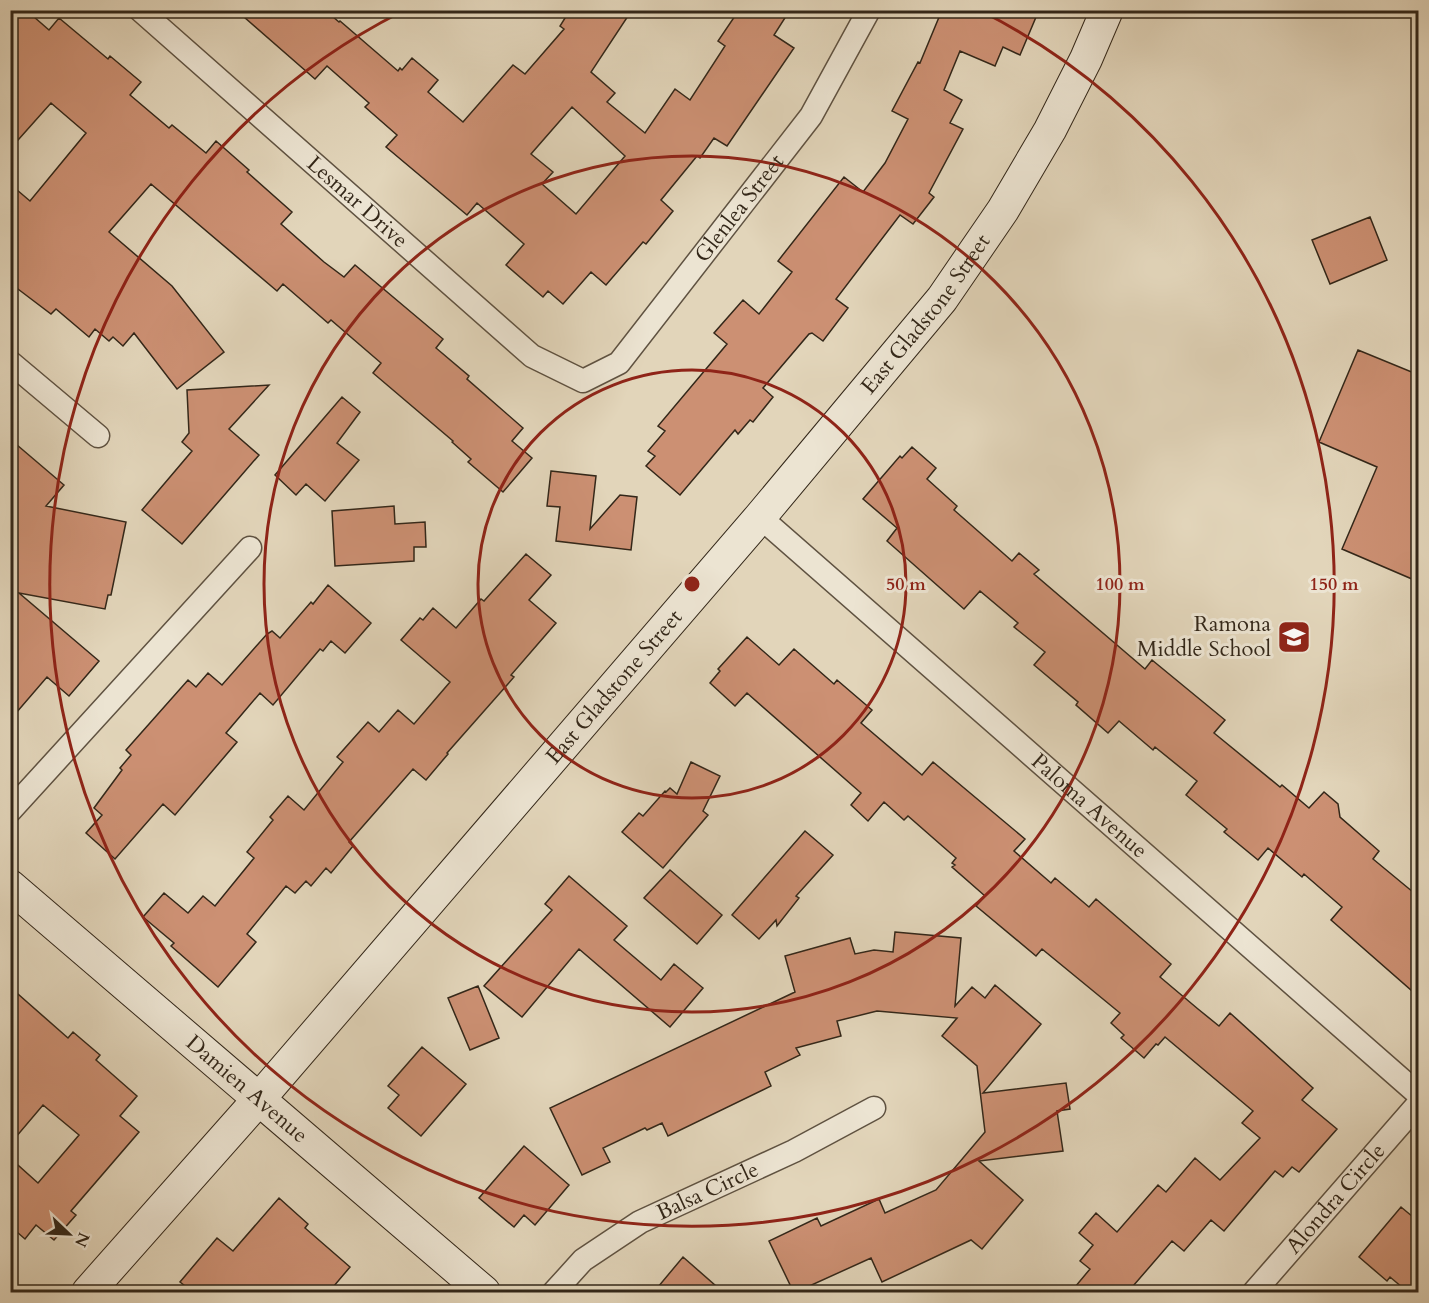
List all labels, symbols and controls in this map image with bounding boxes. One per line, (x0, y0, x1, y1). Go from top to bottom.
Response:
street label: Glenlea Street (688, 148, 791, 269)
street label: Lesmar Drive (300, 149, 415, 255)
street label: East Gladstone Street (854, 228, 997, 400)
text: 50 m (886, 572, 926, 597)
text: 100 m (1095, 572, 1145, 597)
text: 150 m (1309, 572, 1359, 597)
centre of rings (682, 574, 702, 594)
street label: East Gladstone Street (539, 603, 689, 770)
place label: Ramona Middle School (1137, 609, 1271, 664)
school or university icon: Ramona Middle School (1276, 619, 1312, 655)
street label: Paloma Avenue (1025, 747, 1154, 865)
street label: Damien Avenue (179, 1028, 314, 1150)
street label: Alondra Circle (1279, 1137, 1392, 1260)
street label: Balsa Circle (651, 1154, 764, 1227)
north arrow (39, 1204, 99, 1264)
text: N (69, 1229, 95, 1250)

